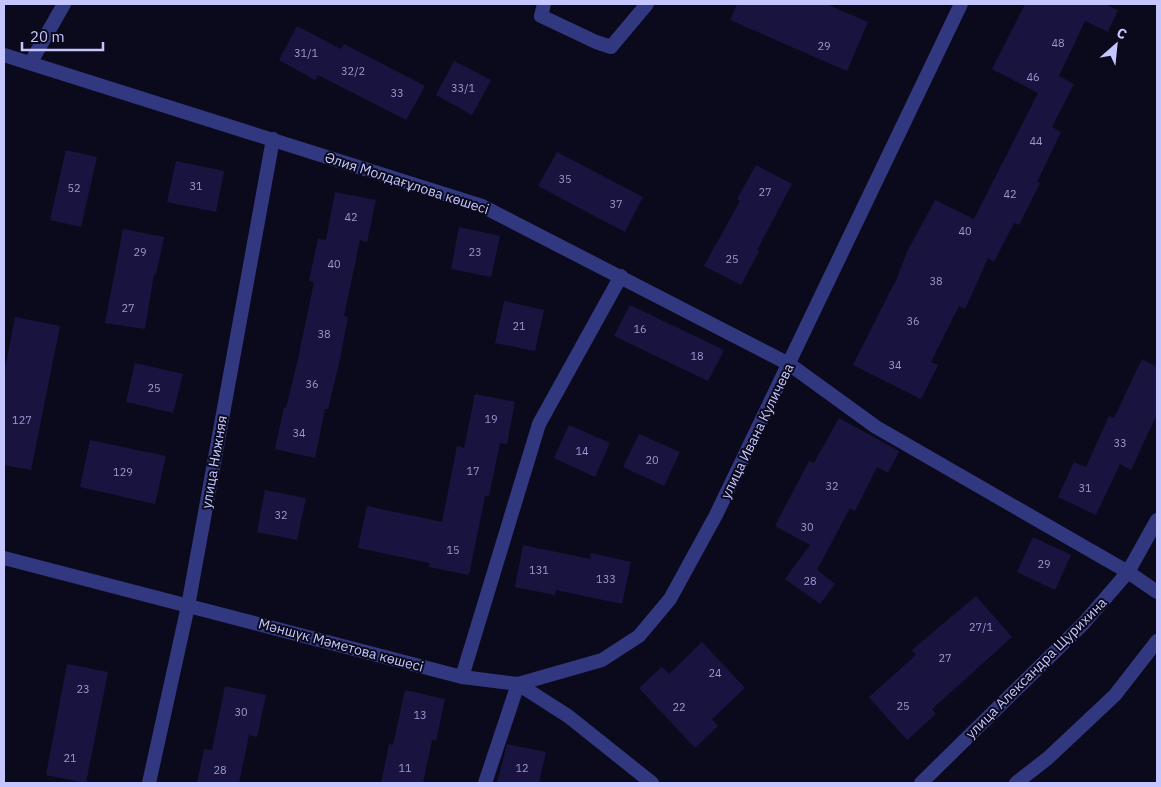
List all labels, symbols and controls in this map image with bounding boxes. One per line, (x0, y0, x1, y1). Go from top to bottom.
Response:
scale bar (22, 20, 104, 52)
north arrow (1091, 20, 1141, 70)
text: С (1114, 23, 1130, 44)
text: 20 m (30, 27, 65, 46)
house number: 48 (1051, 36, 1065, 50)
house number: 29 (817, 39, 831, 53)
house number: 31/1 (294, 46, 318, 60)
house number: 32/2 (341, 64, 365, 78)
house number: 46 (1026, 70, 1040, 84)
house number: 33/1 (451, 81, 475, 95)
house number: 33 (390, 86, 404, 100)
house number: 44 (1029, 134, 1043, 148)
street label: Әлия Молдағұлова көшесі (323, 148, 491, 218)
house number: 35 (558, 172, 572, 186)
house number: 31 (189, 179, 203, 193)
house number: 52 (67, 181, 81, 195)
house number: 27 (758, 185, 772, 199)
house number: 42 (1003, 187, 1017, 201)
house number: 37 (609, 197, 623, 211)
house number: 42 (344, 210, 358, 224)
house number: 40 (958, 224, 972, 238)
house number: 29 (133, 245, 147, 259)
house number: 23 (468, 245, 482, 259)
house number: 25 (725, 252, 739, 266)
house number: 40 (327, 257, 341, 271)
house number: 38 (929, 274, 943, 288)
house number: 27 (121, 301, 135, 315)
house number: 36 (906, 314, 920, 328)
house number: 21 (512, 319, 526, 333)
house number: 16 (633, 322, 647, 336)
house number: 38 (317, 327, 331, 341)
house number: 18 (690, 349, 704, 363)
house number: 34 (888, 358, 902, 372)
street label: улица Ивана Куличева (716, 360, 798, 502)
house number: 36 (305, 377, 319, 391)
house number: 25 (147, 381, 161, 395)
house number: 19 (484, 412, 498, 426)
house number: 127 (12, 413, 32, 427)
street label: улица Нижняя (197, 414, 231, 510)
house number: 34 (292, 426, 306, 440)
house number: 33 (1113, 436, 1127, 450)
house number: 14 (575, 444, 589, 458)
house number: 20 (645, 453, 659, 467)
house number: 17 (466, 464, 480, 478)
house number: 129 (113, 465, 133, 479)
house number: 32 (825, 479, 839, 493)
house number: 31 (1078, 481, 1092, 495)
house number: 32 (274, 508, 288, 522)
house number: 30 (800, 520, 814, 534)
house number: 15 (446, 543, 460, 557)
house number: 29 (1037, 557, 1051, 571)
house number: 131 (529, 563, 549, 577)
house number: 133 (596, 572, 616, 586)
house number: 28 (803, 574, 817, 588)
street label: улица Александра Щурихина (962, 593, 1111, 742)
street label: Мәншүк Мәметова көшесі (256, 614, 426, 676)
house number: 27/1 (969, 620, 993, 634)
house number: 27 (938, 651, 952, 665)
house number: 24 (708, 666, 722, 680)
house number: 23 (76, 682, 90, 696)
house number: 25 (896, 699, 910, 713)
house number: 22 (672, 700, 686, 714)
house number: 30 (234, 705, 248, 719)
house number: 13 (413, 708, 427, 722)
house number: 21 (63, 751, 77, 765)
house number: 11 (398, 761, 412, 775)
house number: 12 (515, 761, 529, 775)
house number: 28 (213, 763, 227, 777)

